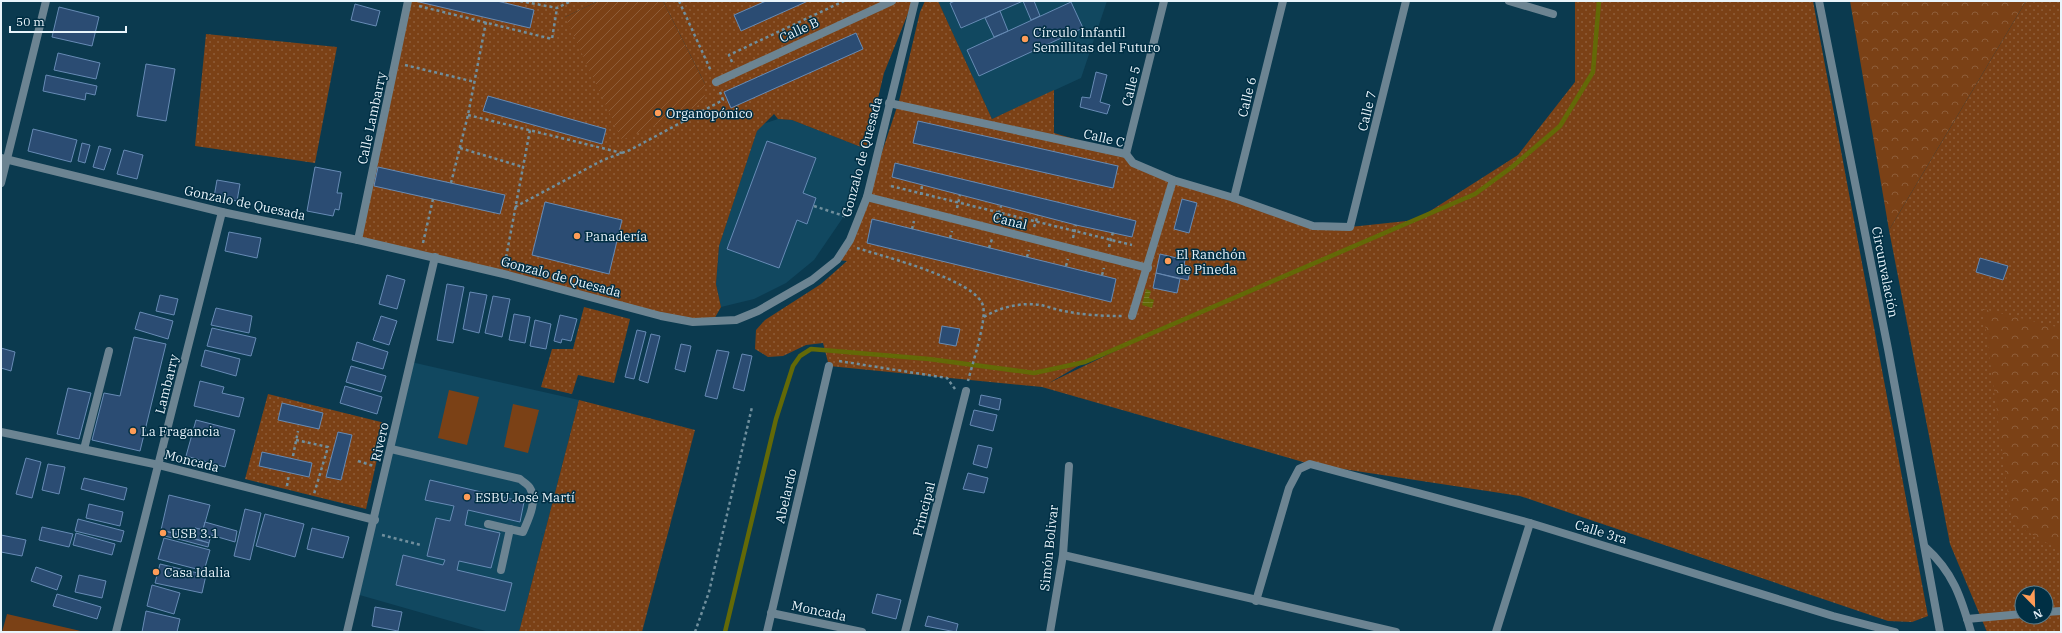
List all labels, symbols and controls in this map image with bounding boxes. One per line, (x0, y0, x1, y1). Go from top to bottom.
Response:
scale bar (10, 8, 126, 34)
street label: Calle B (776, 13, 822, 47)
text: 50 m (16, 14, 45, 29)
place label: Círculo Infantil Semillitas del Futuro (1033, 24, 1160, 56)
marker: Círculo Infantil Semillitas del Futuro (1020, 34, 1030, 44)
street label: Calle 5 (1118, 64, 1144, 108)
street label: Calle Lambarry (354, 70, 390, 166)
street label: Calle 6 (1234, 75, 1260, 119)
street label: Calle 7 (1354, 89, 1380, 133)
street label: Gonzalo de Quesada (838, 95, 886, 219)
place label: Organopónico (666, 105, 753, 122)
marker: Organopónico (653, 108, 663, 118)
street label: Calle C (1082, 125, 1126, 151)
street label: Gonzalo de Quesada (183, 182, 307, 224)
street label: Canal (991, 209, 1029, 233)
street label: Circunvalación (1868, 225, 1902, 319)
place label: Panadería (585, 228, 647, 245)
marker: Panadería (572, 231, 582, 241)
place label: El Ranchón de Pineda (1176, 246, 1246, 278)
street label: Gonzalo de Quesada (499, 253, 623, 301)
marker: El Ranchón de Pineda (1163, 256, 1173, 266)
street label: Lambarry (151, 352, 183, 416)
street label: Rivero (367, 421, 393, 463)
place label: La Fragancia (141, 423, 220, 440)
marker: La Fragancia (128, 426, 138, 436)
street label: Moncada (163, 446, 221, 476)
street label: Abelardo (771, 467, 801, 525)
street label: Principal (909, 480, 939, 538)
place label: ESBU José Martí (475, 489, 575, 506)
marker: ESBU José Martí (462, 492, 472, 502)
street label: Simón Bolivar (1036, 504, 1062, 592)
street label: Calle 3ra (1573, 516, 1629, 548)
place label: USB 3.1 (171, 525, 219, 542)
marker: USB 3.1 (158, 528, 168, 538)
place label: Casa Idalia (164, 564, 230, 581)
marker: Casa Idalia (151, 567, 161, 577)
north arrow (2014, 585, 2054, 625)
street label: Moncada (790, 597, 848, 625)
text: N (2031, 606, 2045, 622)

